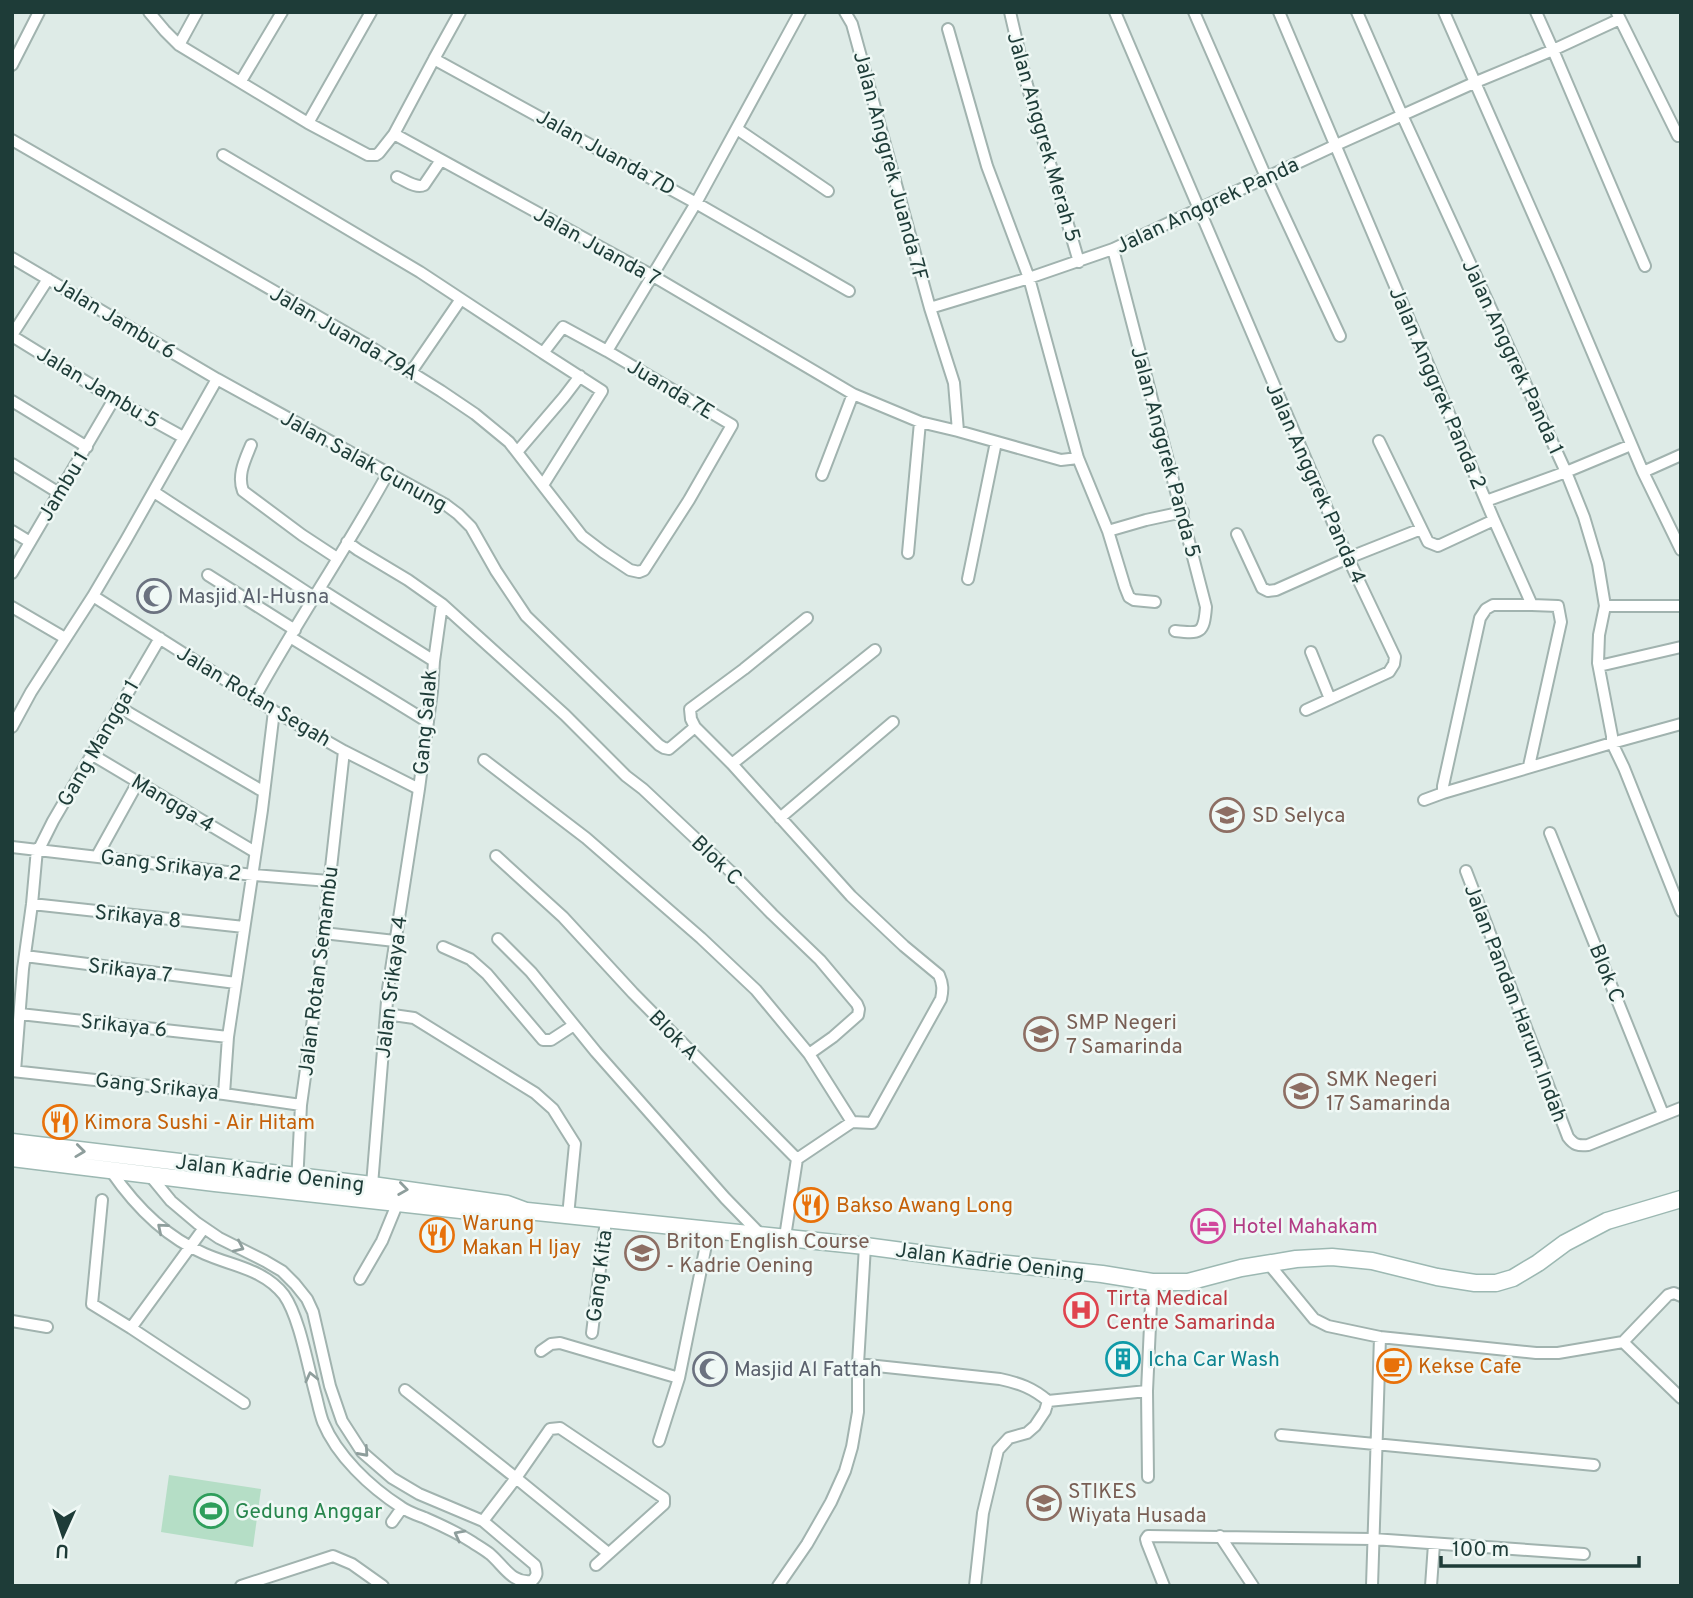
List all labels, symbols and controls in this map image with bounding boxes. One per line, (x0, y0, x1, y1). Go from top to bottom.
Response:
street label: Jalan Anggrek Merah 5 (1000, 29, 1085, 246)
street label: Jalan Anggrek Juanda 7F (846, 48, 933, 284)
street label: Jalan Juanda 7D (531, 104, 680, 203)
street label: Jalan Anggrek Panda (1112, 152, 1304, 261)
street label: Jalan Juanda 7 (528, 201, 664, 293)
street label: Jalan Anggrek Panda 1 (1455, 256, 1569, 460)
street label: Jalan Jambu 6 (48, 272, 180, 366)
street label: Jalan Juanda 79A (264, 281, 422, 388)
street label: Jalan Anggrek Panda 2 (1382, 283, 1491, 494)
street label: Jalan Jambu 5 (31, 341, 163, 435)
street label: Jalan Anggrek Panda 5 (1123, 344, 1206, 561)
street label: Juanda 7E (622, 354, 719, 427)
street label: Jalan Anggrek Panda 4 (1258, 379, 1371, 588)
street label: Jalan Salak Gunung (275, 405, 451, 519)
street label: Jambu 1 (33, 447, 96, 527)
mosque icon: Masjid Al-Husna (135, 577, 173, 615)
place label: Masjid Al-Husna (178, 584, 329, 611)
street label: Jalan Rotan Segah (171, 641, 335, 754)
street label: Gang Salak (408, 668, 445, 776)
street label: Gang Mangga 1 (52, 676, 146, 812)
street label: Mangga 4 (126, 769, 219, 840)
school or university icon: SD Selyca (1208, 796, 1246, 834)
place label: SD Selyca (1252, 803, 1345, 830)
street label: Blok C (685, 830, 747, 892)
street label: Gang Srikaya 2 (99, 844, 243, 889)
street label: Jalan Rotan Semambu (293, 865, 346, 1078)
street label: Jalan Pandan Harum Indah (1457, 881, 1573, 1126)
street label: Srikaya 8 (93, 900, 183, 935)
street label: Jalan Srikaya 4 (370, 914, 415, 1060)
street label: Blok C (1582, 940, 1629, 1007)
street label: Srikaya 7 (86, 953, 173, 990)
street label: Blok A (642, 1005, 704, 1067)
street label: Srikaya 6 (79, 1009, 168, 1044)
place label: SMP Negeri 7 Samarinda (1066, 1010, 1183, 1061)
school or university icon: SMP Negeri 7 Samarinda (1022, 1015, 1060, 1053)
place label: SMK Negeri 17 Samarinda (1326, 1067, 1450, 1118)
street label: Gang Srikaya (94, 1068, 220, 1107)
school or university icon: SMK Negeri 17 Samarinda (1282, 1072, 1320, 1110)
restaurant icon: Kimora Sushi - Air Hitam (41, 1103, 79, 1141)
place label: Kimora Sushi - Air Hitam (84, 1110, 315, 1137)
one-way arrow (74, 1143, 86, 1158)
street label: Jalan Kadrie Oening (174, 1150, 366, 1199)
one-way arrow (397, 1182, 409, 1197)
restaurant icon: Bakso Awang Long (792, 1186, 830, 1224)
place label: Bakso Awang Long (836, 1193, 1013, 1220)
hotel icon: Hotel Mahakam (1189, 1207, 1227, 1245)
place label: Warung Makan H Ijay (462, 1211, 581, 1262)
place label: Hotel Mahakam (1232, 1214, 1378, 1241)
restaurant icon: Warung Makan H Ijay (418, 1216, 456, 1254)
one-way arrow (158, 1223, 170, 1236)
street label: Gang Kita (581, 1229, 620, 1324)
place label: Briton English Course - Kadrie Oening (666, 1229, 869, 1280)
school or university icon: Briton English Course - Kadrie Oening (623, 1234, 661, 1272)
street label: Jalan Kadrie Oening (894, 1238, 1086, 1287)
one-way arrow (232, 1239, 245, 1253)
place label: Tirta Medical Centre Samarinda (1106, 1286, 1275, 1337)
hospital icon: Tirta Medical Centre Samarinda (1062, 1291, 1100, 1329)
building icon: Icha Car Wash (1104, 1340, 1142, 1378)
place label: Icha Car Wash (1148, 1347, 1280, 1374)
cafe icon: Kekse Cafe (1375, 1347, 1413, 1385)
mosque icon: Masjid Al Fattah (691, 1350, 729, 1388)
place label: Kekse Cafe (1418, 1354, 1522, 1381)
place label: Masjid Al Fattah (734, 1357, 881, 1384)
one-way arrow (305, 1371, 319, 1383)
one-way arrow (356, 1444, 369, 1457)
place label: STIKES Wiyata Husada (1068, 1479, 1206, 1530)
school or university icon: STIKES Wiyata Husada (1025, 1484, 1063, 1522)
sports icon: Gedung Anggar (192, 1492, 230, 1530)
place label: Gedung Anggar (235, 1499, 383, 1526)
north arrow (28, 1500, 98, 1570)
scale bar (1441, 1524, 1639, 1568)
one-way arrow (454, 1530, 466, 1543)
text: 100 m (1452, 1537, 1509, 1564)
text: U (55, 1538, 70, 1562)

